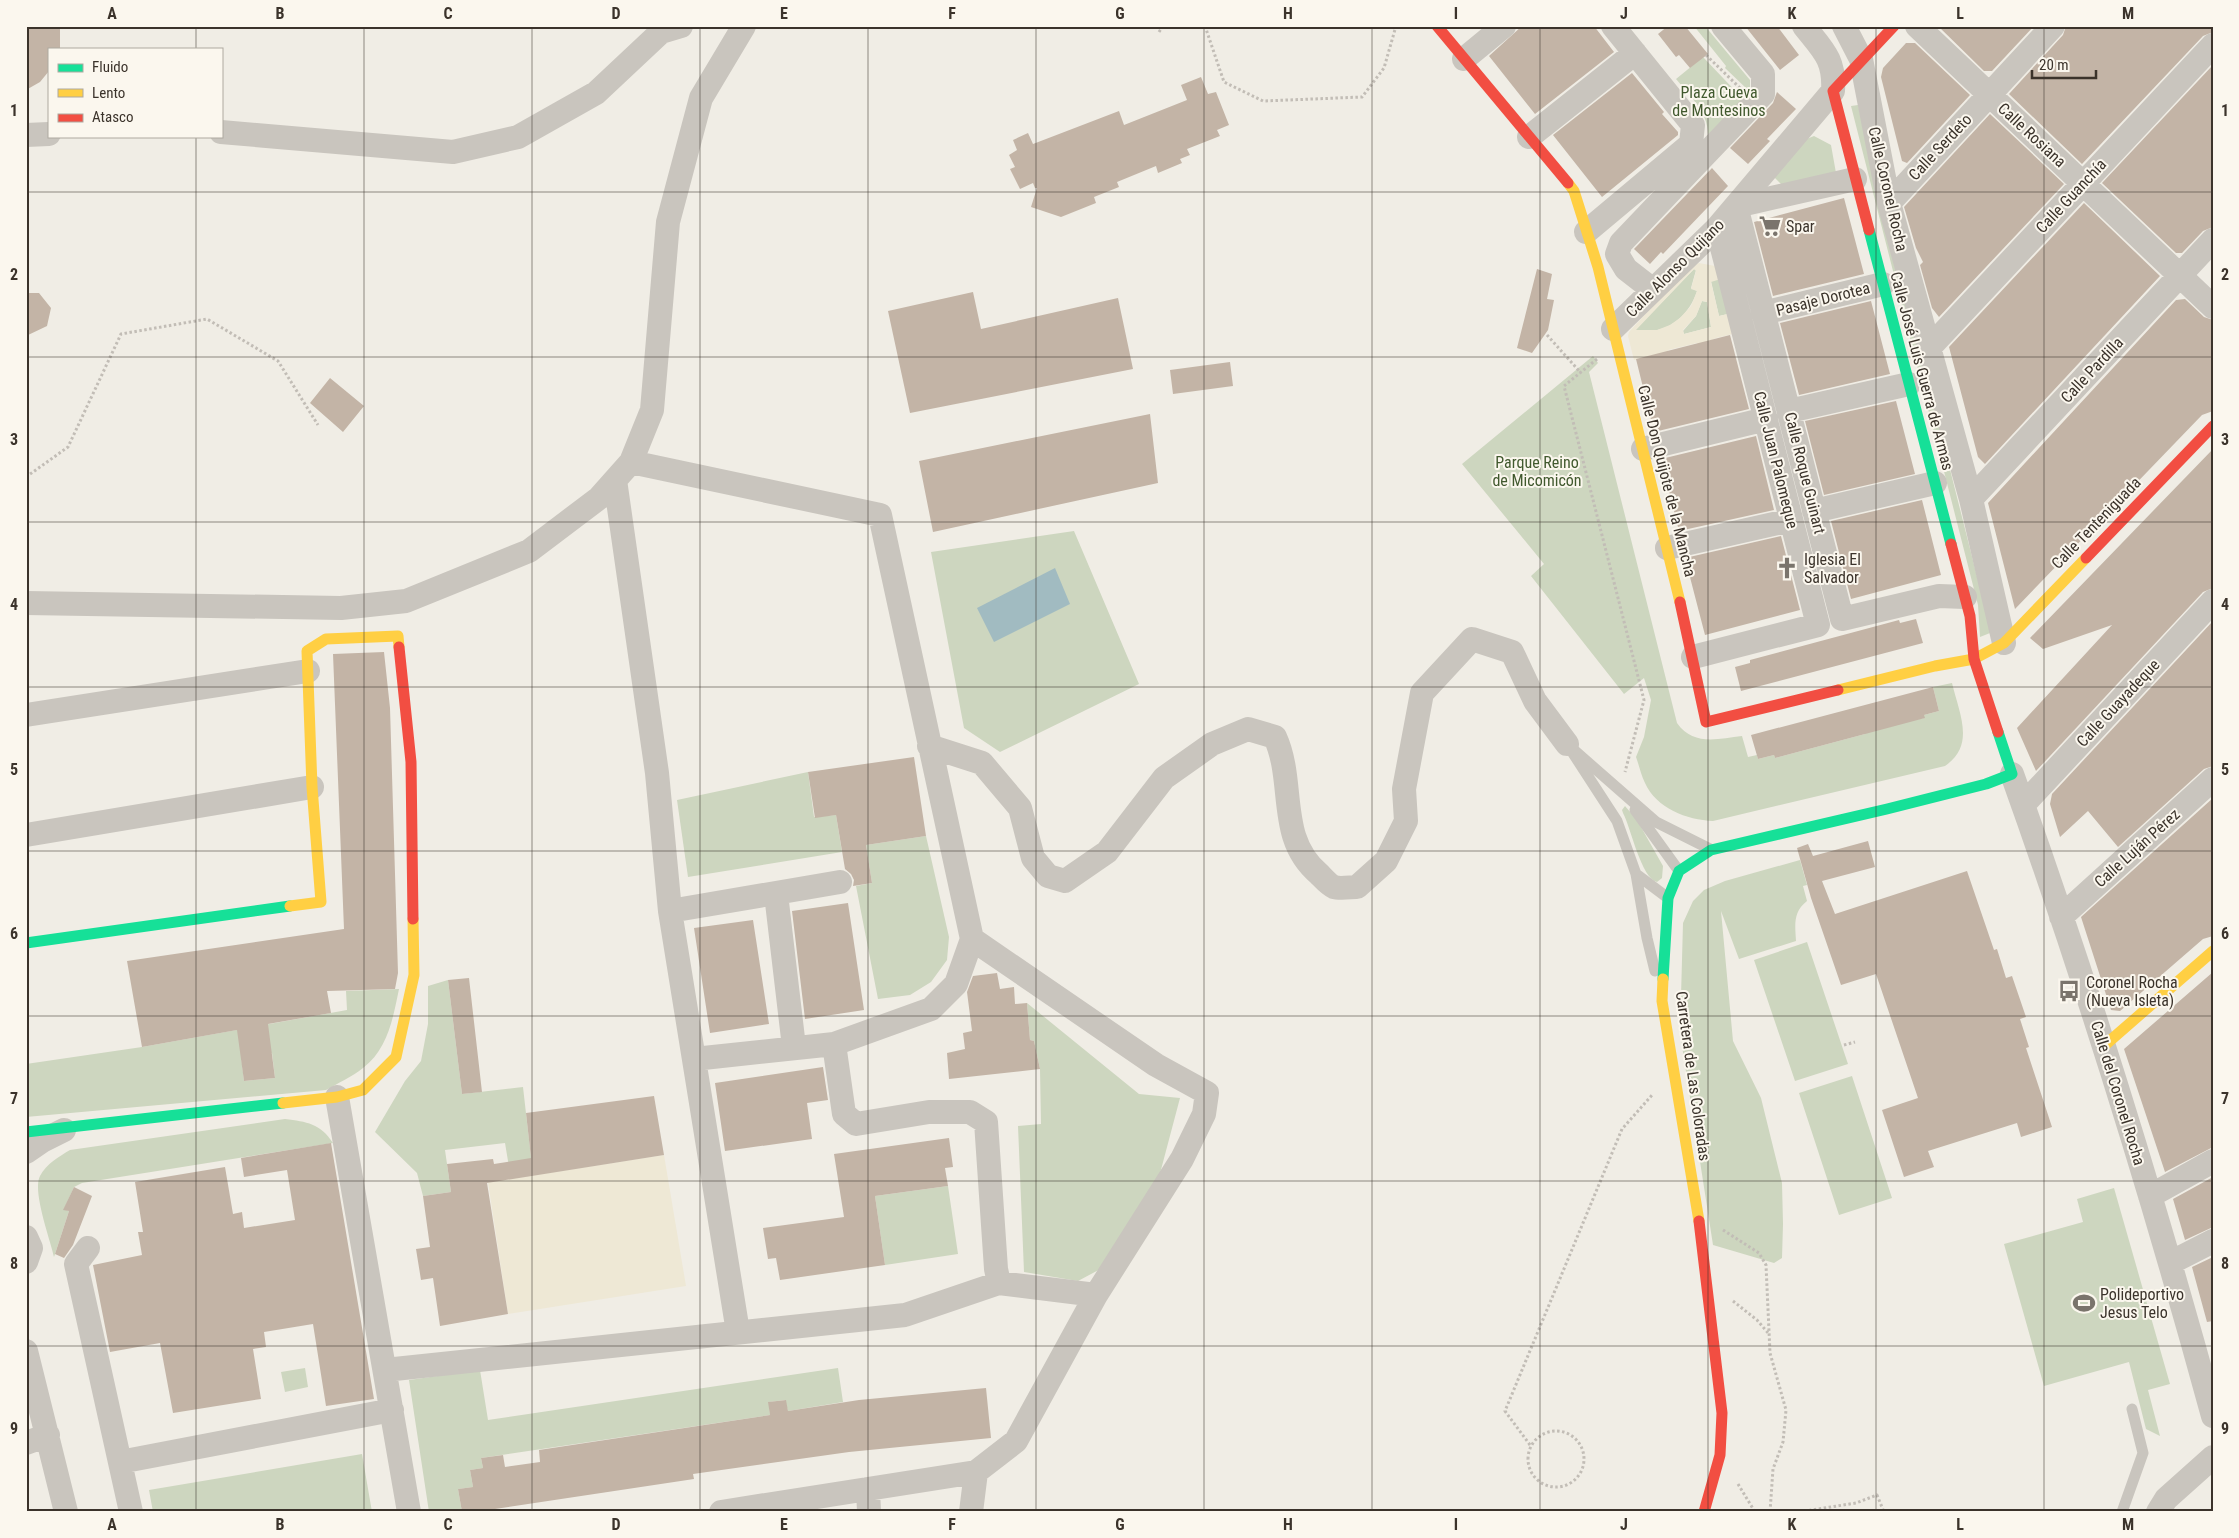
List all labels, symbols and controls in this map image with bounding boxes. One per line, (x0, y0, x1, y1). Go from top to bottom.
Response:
text: A (107, 4, 117, 23)
text: B (276, 4, 285, 23)
text: C (443, 4, 453, 23)
text: D (611, 4, 621, 23)
text: E (780, 4, 788, 23)
text: F (948, 4, 956, 23)
text: G (1115, 4, 1125, 23)
text: H (1283, 4, 1293, 23)
text: I (1454, 4, 1458, 23)
text: J (1620, 4, 1628, 23)
text: K (1788, 4, 1797, 23)
text: L (1956, 4, 1964, 23)
text: M (2122, 4, 2134, 23)
legend (48, 48, 222, 138)
scale bar (2032, 48, 2095, 80)
text: 20 m (2039, 56, 2069, 74)
text: Fluido (92, 58, 128, 76)
park label: Plaza Cueva de Montesinos (1672, 83, 1766, 120)
text: Lento (92, 84, 125, 102)
street label: Calle Rosiana (1994, 99, 2070, 171)
text: 1 (10, 101, 18, 120)
text: 1 (2221, 101, 2229, 120)
text: Atasco (92, 108, 133, 126)
street label: Calle Serdeto (1904, 110, 1976, 184)
street label: Calle Coronel Rocha (1864, 125, 1912, 253)
street label: Calle Guanchía (2032, 155, 2110, 237)
supermarket icon: Spar (1757, 213, 1783, 239)
street label: Calle Alonso Quijano (1622, 215, 1728, 321)
place label: Spar (1786, 217, 1815, 236)
text: 2 (10, 265, 18, 284)
text: 2 (2221, 265, 2229, 284)
street label: Calle José Luis Guerra de Armas (1886, 270, 1958, 472)
street label: Pasaje Dorotea (1774, 278, 1872, 320)
street label: Calle Pardilla (2057, 333, 2127, 407)
street label: Calle Don Quijote de la Mancha (1634, 383, 1700, 579)
street label: Calle Juan Palomeque (1750, 389, 1802, 531)
street label: Calle Roque Guinart (1781, 410, 1829, 536)
text: 3 (10, 430, 18, 449)
text: 3 (2221, 430, 2229, 449)
park label: Parque Reino de Micomicón (1492, 453, 1582, 490)
street label: Calle Tenteniguada (2047, 473, 2145, 573)
place label: Iglesia El Salvador (1804, 550, 1861, 587)
church icon: Iglesia El Salvador (1774, 555, 1800, 581)
text: 4 (10, 595, 18, 614)
text: 4 (2221, 595, 2229, 614)
street label: Calle Guayadeque (2073, 655, 2163, 751)
text: 5 (10, 760, 18, 779)
text: 5 (2221, 760, 2229, 779)
street label: Calle Luján Pérez (2090, 805, 2184, 891)
text: 6 (10, 924, 18, 943)
text: 6 (2221, 924, 2229, 943)
place label: Coronel Rocha (Nueva Isleta) (2086, 973, 2178, 1010)
bus stop icon: Coronel Rocha (Nueva Isleta) (2056, 978, 2082, 1004)
street label: Carretera de Las Coloradas (1672, 990, 1714, 1162)
street label: Calle del Coronel Rocha (2087, 1019, 2149, 1167)
text: 7 (10, 1089, 18, 1108)
text: 7 (2221, 1089, 2229, 1108)
text: 8 (10, 1254, 18, 1273)
text: 8 (2221, 1254, 2229, 1273)
place label: Polideportivo Jesus Telo (2100, 1285, 2184, 1322)
sports icon: Polideportivo Jesus Telo (2071, 1290, 2097, 1316)
text: 9 (10, 1419, 18, 1438)
text: 9 (2221, 1419, 2229, 1438)
text: A (107, 1515, 117, 1534)
text: B (276, 1515, 285, 1534)
text: C (443, 1515, 453, 1534)
text: D (611, 1515, 621, 1534)
text: E (780, 1515, 788, 1534)
text: F (948, 1515, 956, 1534)
text: G (1115, 1515, 1125, 1534)
text: H (1283, 1515, 1293, 1534)
text: I (1454, 1515, 1458, 1534)
text: J (1620, 1515, 1628, 1534)
text: K (1788, 1515, 1797, 1534)
text: L (1956, 1515, 1964, 1534)
text: M (2122, 1515, 2134, 1534)

